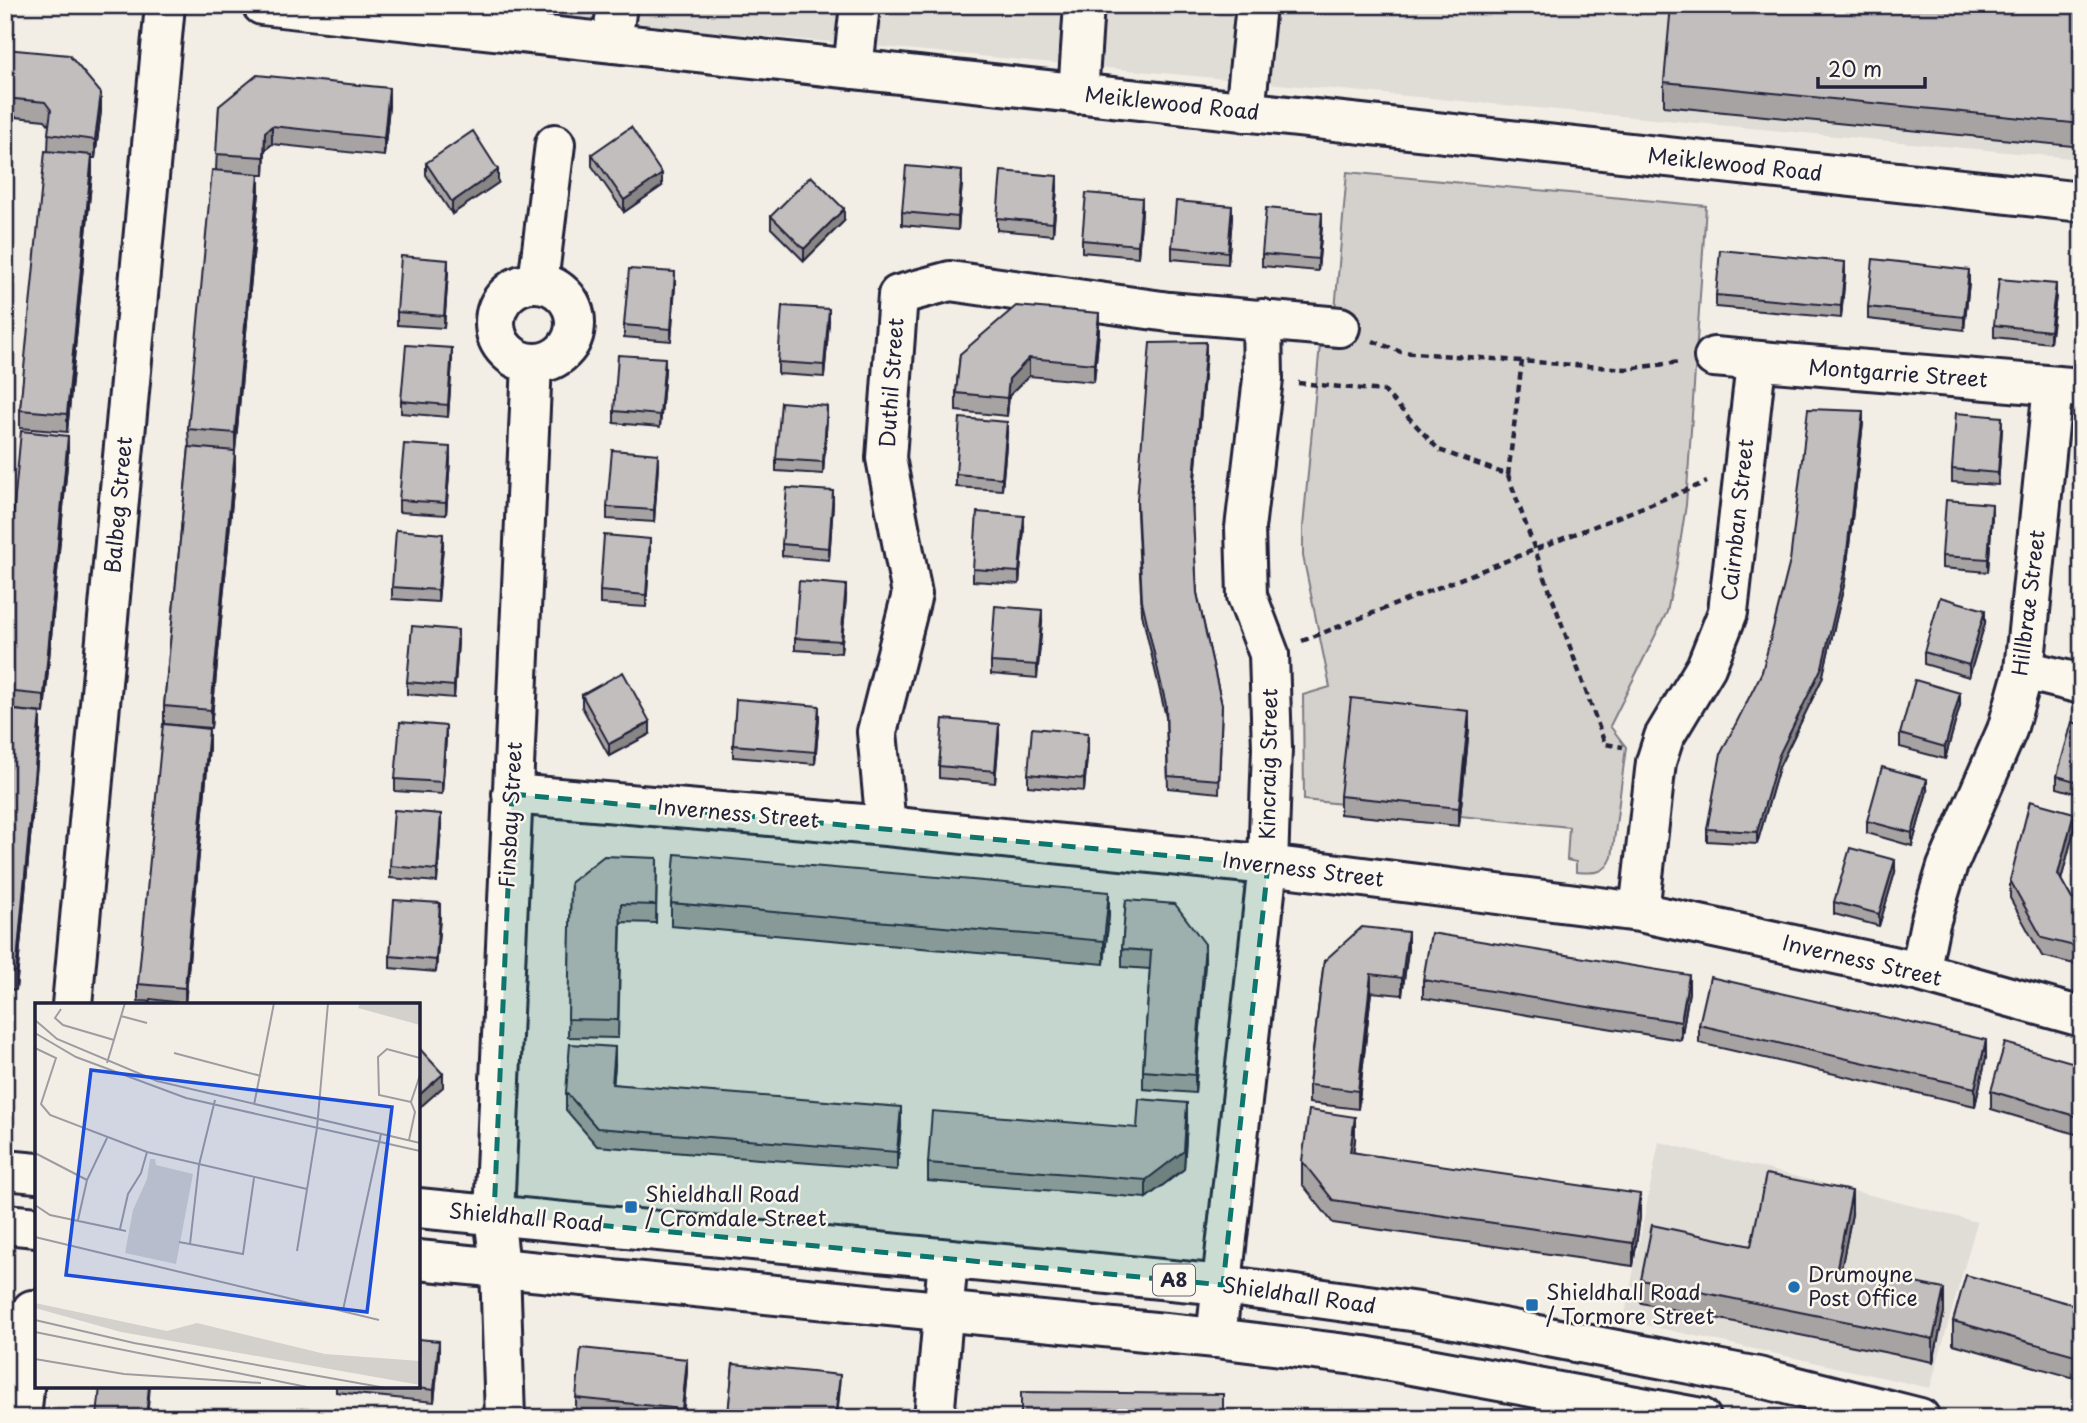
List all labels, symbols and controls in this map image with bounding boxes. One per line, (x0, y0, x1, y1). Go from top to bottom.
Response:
scale bar (1818, 46, 1924, 90)
text: 20 m (1828, 52, 1882, 84)
street label: Meiklewood Road (1083, 77, 1261, 127)
street label: Meiklewood Road (1646, 138, 1824, 188)
street label: Duthil Street (869, 317, 911, 449)
street label: Montgarrie Street (1807, 350, 1989, 394)
street label: Balbeg Street (95, 435, 139, 575)
street label: Cairnban Street (1712, 437, 1760, 602)
street label: Hillbrae Street (2002, 528, 2052, 678)
street label: Kincraig Street (1250, 688, 1284, 840)
street label: Finsbay Street (489, 741, 529, 889)
street label: Inverness Street (656, 789, 821, 835)
street label: Inverness Street (1221, 842, 1386, 894)
street label: Inverness Street (1780, 925, 1945, 993)
inset map (35, 1003, 420, 1388)
place label: Shieldhall Road / Cromdale Street (645, 1177, 826, 1233)
street label: Shieldhall Road (448, 1193, 605, 1239)
marker: Shieldhall Road / Cromdale Street (623, 1199, 639, 1215)
place label: Drumoyne Post Office (1808, 1257, 1918, 1313)
road number: A8 (1153, 1264, 1195, 1296)
street label: Shieldhall Road (1220, 1267, 1378, 1321)
place label: Shieldhall Road / Tormore Street (1546, 1275, 1714, 1331)
marker: Drumoyne Post Office (1786, 1279, 1802, 1295)
marker: Shieldhall Road / Tormore Street (1524, 1297, 1540, 1313)

